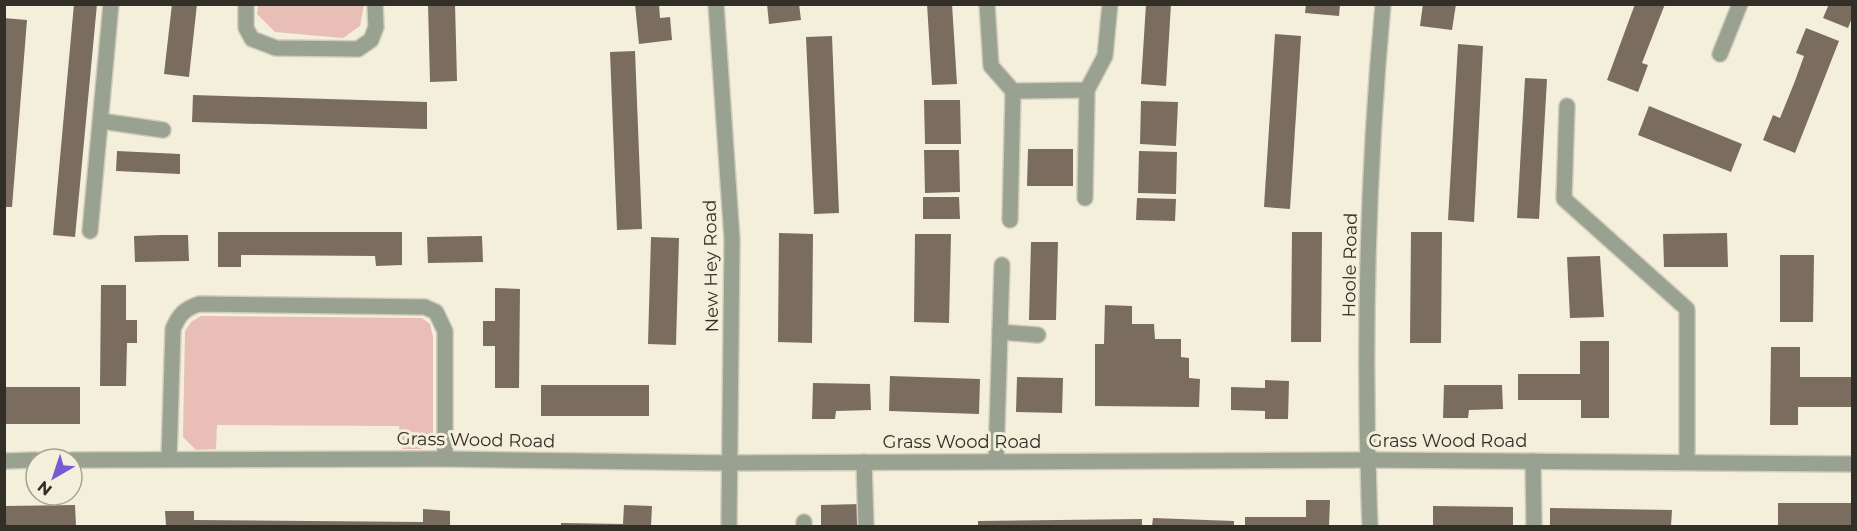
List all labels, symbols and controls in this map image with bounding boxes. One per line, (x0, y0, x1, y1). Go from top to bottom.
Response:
street label: New Hey Road (699, 199, 723, 333)
street label: Hoole Road (1338, 212, 1362, 318)
street label: Grass Wood Road (396, 428, 556, 452)
street label: Grass Wood Road (1369, 430, 1527, 452)
street label: Grass Wood Road (883, 431, 1041, 453)
north arrow (24, 447, 84, 507)
text: N (34, 477, 56, 500)

